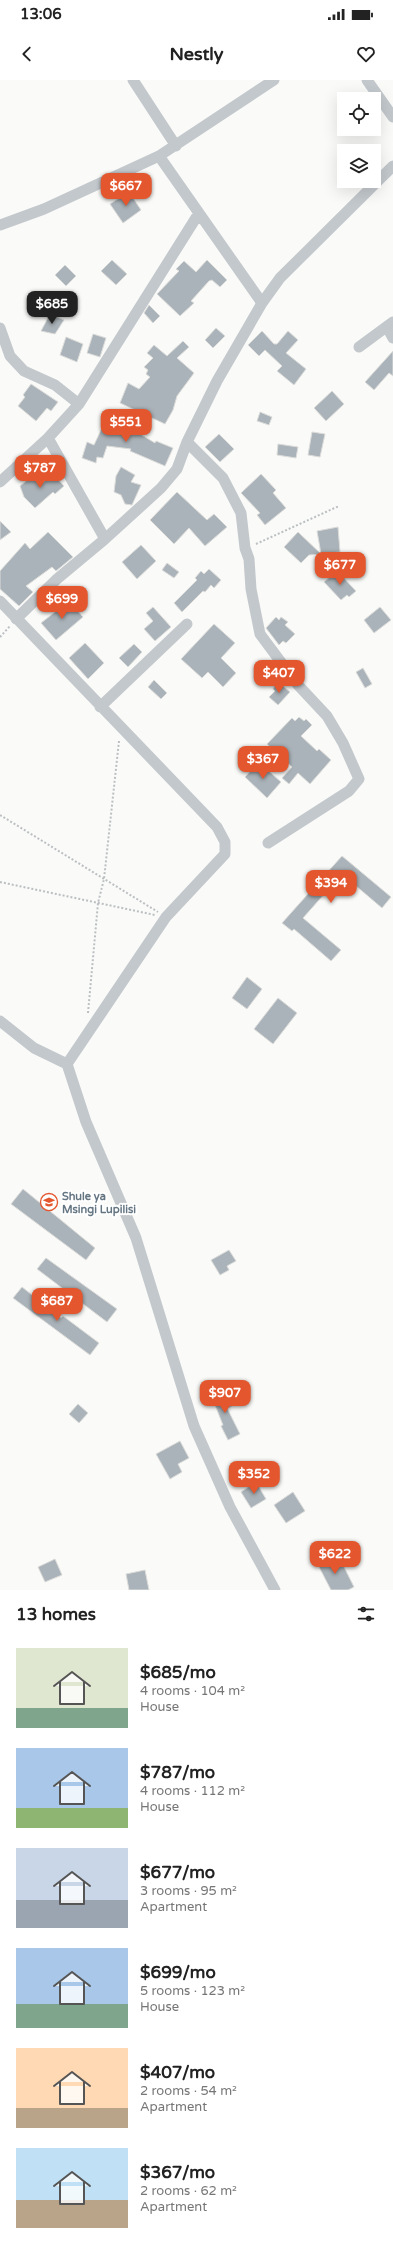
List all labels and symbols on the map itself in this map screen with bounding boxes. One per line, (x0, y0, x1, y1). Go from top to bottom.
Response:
pin: $667 (102, 173, 150, 207)
pin: $685 (28, 291, 76, 325)
pin: $551 (102, 409, 150, 443)
pin: $787 (16, 455, 64, 489)
pin: $677 (316, 552, 364, 586)
pin: $699 (38, 586, 86, 620)
pin: $407 (255, 660, 303, 694)
pin: $367 (239, 746, 287, 780)
pin: $394 (307, 870, 355, 904)
place label: Shule ya Msingi Lupilisi (62, 1190, 136, 1217)
school or university icon: Shule ya Msingi Lupilisi (39, 1192, 59, 1212)
pin: $687 (33, 1288, 81, 1322)
pin: $907 (201, 1380, 249, 1414)
pin: $352 (230, 1461, 278, 1495)
pin: $622 (311, 1541, 359, 1575)

